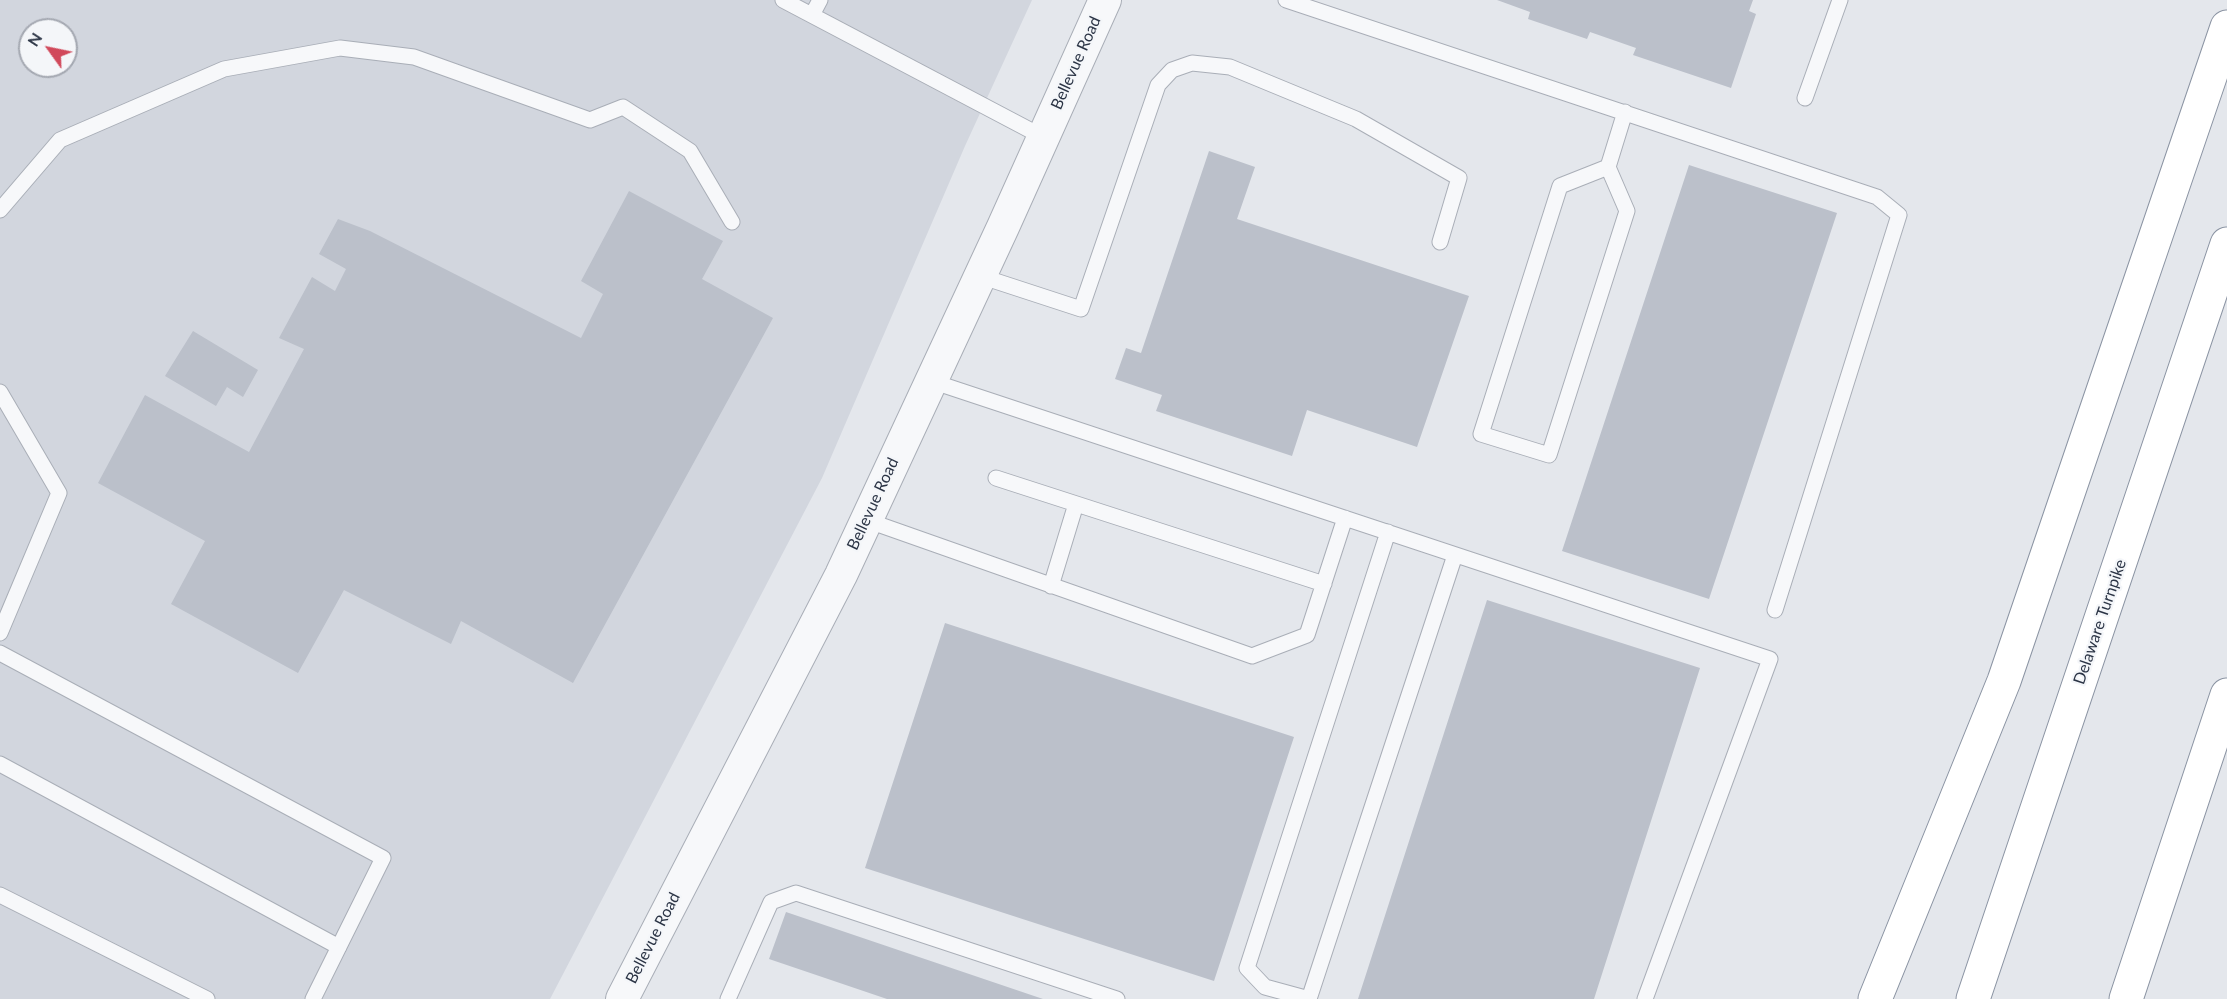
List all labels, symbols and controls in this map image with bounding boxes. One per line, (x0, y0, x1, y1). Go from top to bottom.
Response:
street label: Bellevue Road (1047, 14, 1105, 112)
north arrow (18, 18, 78, 78)
text: N (23, 29, 45, 49)
street label: Bellevue Road (843, 455, 903, 553)
street label: Delaware Turnpike (2070, 557, 2130, 687)
street label: Bellevue Road (622, 889, 684, 987)

